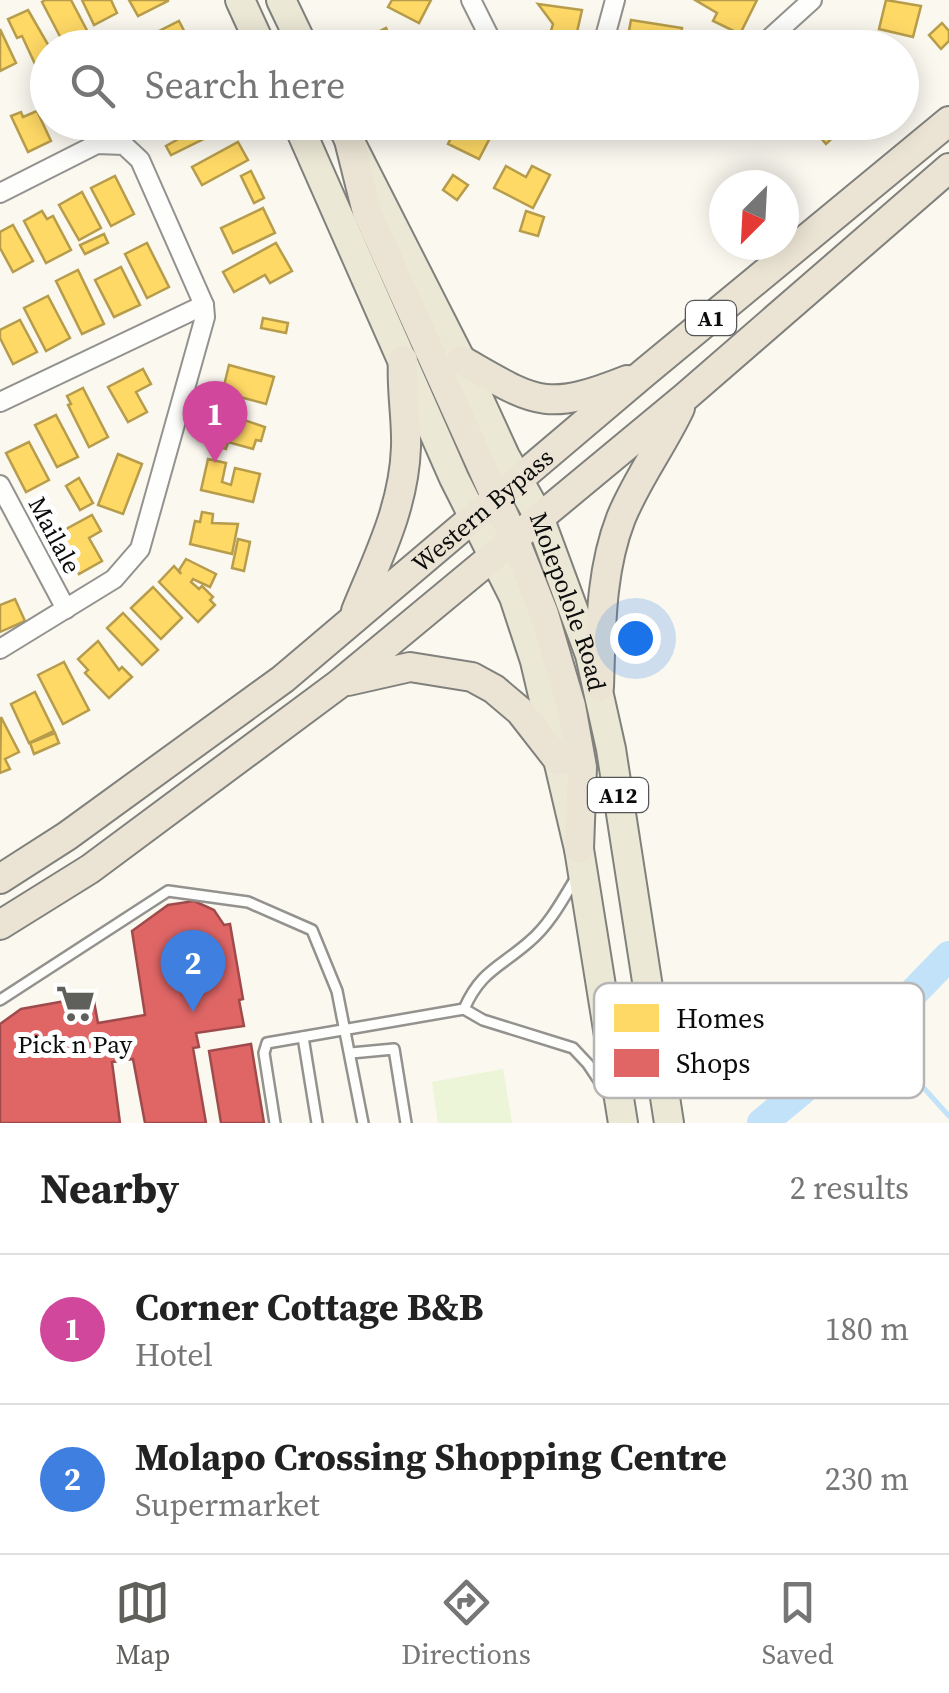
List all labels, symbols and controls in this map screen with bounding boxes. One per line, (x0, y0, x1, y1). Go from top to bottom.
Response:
search box (30, 30, 919, 140)
icon: search (65, 58, 120, 113)
text: Search here (145, 59, 345, 111)
north arrow (709, 170, 799, 260)
road number: A1 (686, 301, 736, 335)
pin: 1 (182, 380, 248, 463)
street label: Western Bypass (404, 440, 560, 580)
street label: Mailale (21, 491, 89, 579)
street label: Molepolole Road (522, 507, 614, 694)
your location (610, 613, 661, 664)
road number: A12 (588, 778, 648, 812)
pin: 2 (160, 930, 226, 1012)
supermarket icon: Pick n Pay (54, 982, 96, 1024)
legend (594, 983, 924, 1098)
text: Homes (676, 999, 765, 1037)
place label: Pick n Pay (18, 1027, 133, 1061)
text: Shops (676, 1044, 750, 1082)
text: Nearby (40, 1159, 179, 1217)
text: 2 results (790, 1166, 909, 1210)
text: Corner Cottage B&B (135, 1281, 484, 1333)
text: 1 (64, 1307, 81, 1351)
text: 180 m (825, 1307, 909, 1351)
text: Hotel (135, 1333, 213, 1377)
text: Molapo Crossing Shopping Centre (135, 1431, 727, 1483)
text: 2 (64, 1457, 81, 1501)
text: 230 m (825, 1457, 909, 1501)
text: Supermarket (135, 1483, 320, 1527)
tab: Map (115, 1575, 170, 1673)
tab: Directions (401, 1575, 531, 1673)
tab: Saved (762, 1575, 834, 1673)

